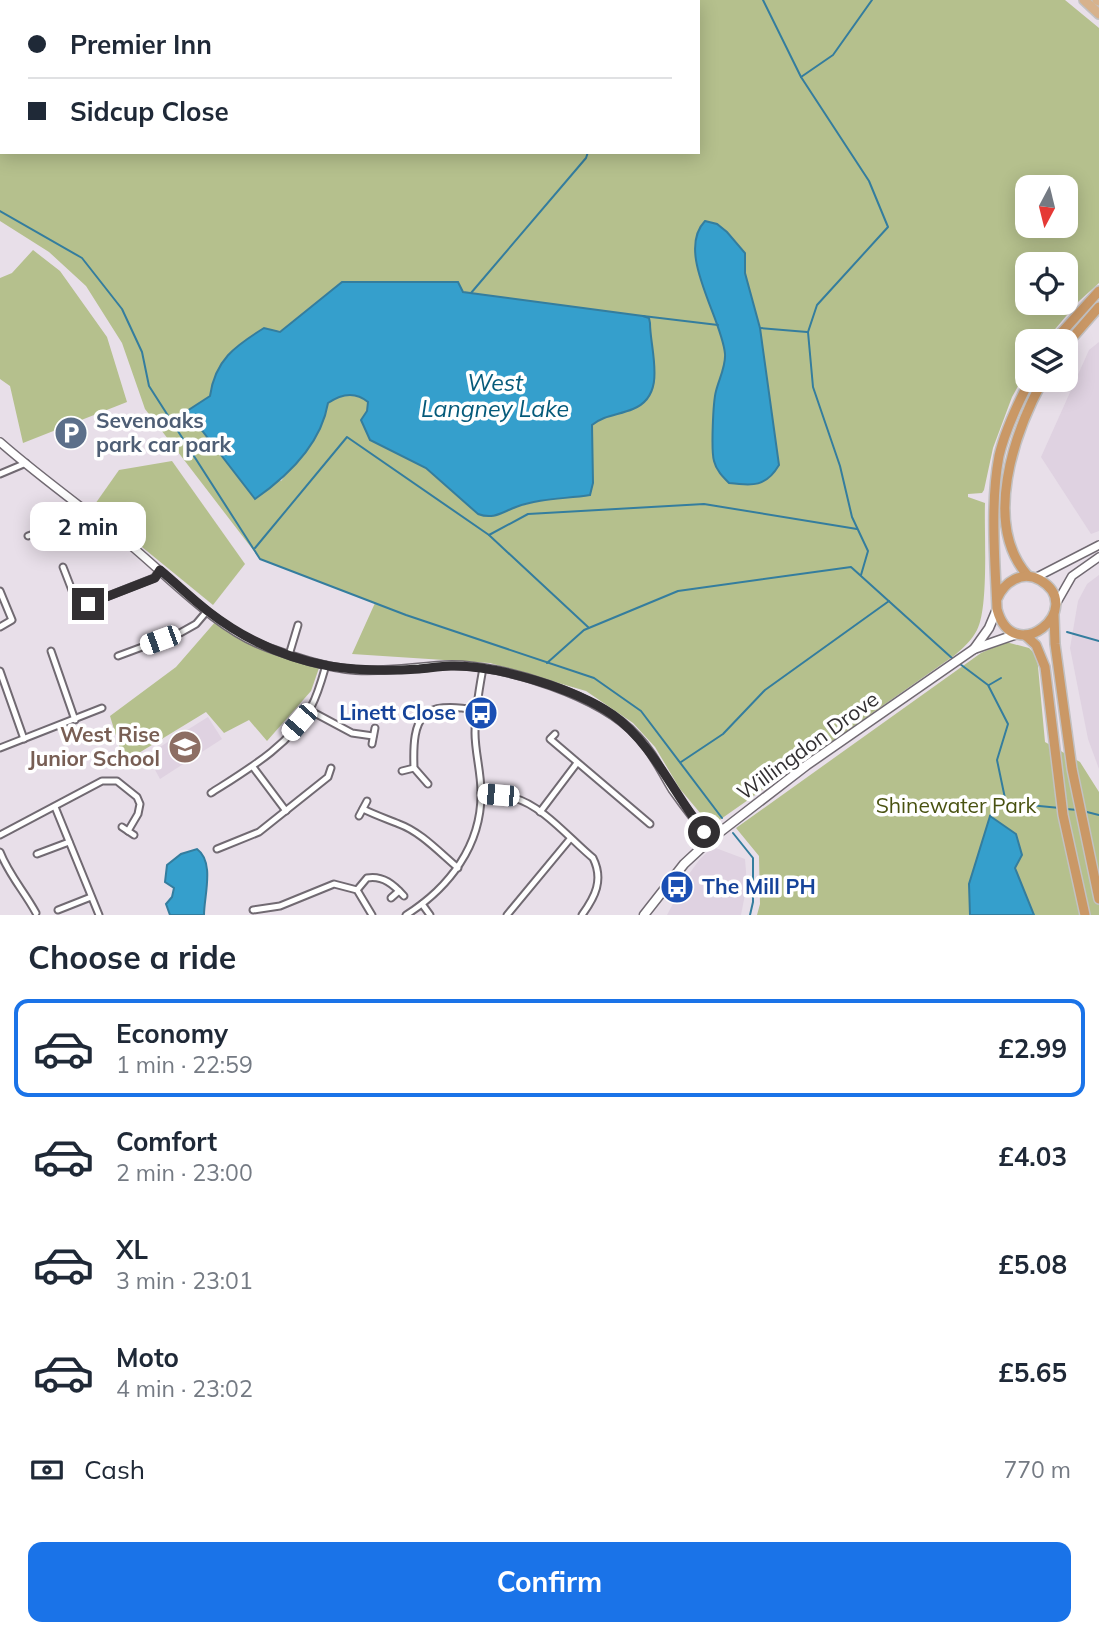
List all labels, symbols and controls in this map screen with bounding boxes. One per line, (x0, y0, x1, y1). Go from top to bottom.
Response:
text: Premier Inn (70, 28, 212, 61)
text: Sidcup Close (70, 95, 229, 128)
north arrow (1015, 175, 1078, 238)
map controls (1015, 175, 1078, 392)
button: locate (1015, 252, 1078, 315)
button: layers (1015, 329, 1078, 392)
water label: West Langney Lake (421, 368, 569, 423)
place label: Sevenoaks park car park (96, 407, 231, 457)
parking icon: Sevenoaks park car park (52, 414, 90, 452)
callout: 2 min (30, 503, 146, 552)
text: 2 min (58, 512, 118, 541)
route end (72, 588, 104, 620)
car (137, 623, 184, 657)
street label: Willingdon Drove (732, 685, 883, 805)
bus stop icon: Linett Close (462, 694, 500, 732)
car (278, 699, 321, 745)
place label: Linett Close (339, 699, 456, 725)
place label: West Rise Junior School (28, 721, 160, 771)
school or university icon: West Rise Junior School (166, 728, 204, 766)
car (477, 783, 520, 807)
park label: Shinewater Park (876, 792, 1036, 818)
route start (688, 816, 720, 848)
bus stop icon: The Mill PH (658, 868, 696, 906)
place label: The Mill PH (702, 873, 816, 899)
text: Choose a ride (28, 937, 236, 977)
icon: car (32, 1017, 95, 1080)
text: Economy (116, 1017, 228, 1050)
text: £2.99 (998, 1032, 1067, 1065)
text: 1 min · 22:59 (116, 1050, 253, 1079)
icon: car (32, 1125, 95, 1188)
text: Comfort (116, 1125, 217, 1158)
text: £4.03 (998, 1140, 1067, 1173)
text: 2 min · 23:00 (116, 1158, 253, 1187)
icon: car (32, 1233, 95, 1296)
text: XL (116, 1233, 148, 1266)
text: £5.08 (998, 1248, 1067, 1281)
text: 3 min · 23:01 (116, 1266, 253, 1295)
icon: car (32, 1341, 95, 1404)
text: Moto (116, 1341, 179, 1374)
text: £5.65 (998, 1356, 1067, 1389)
text: 4 min · 23:02 (116, 1374, 253, 1403)
icon: cash (28, 1451, 66, 1489)
text: Cash (84, 1453, 145, 1486)
text: 770 m (1003, 1455, 1071, 1484)
button: Confirm (28, 1542, 1071, 1622)

